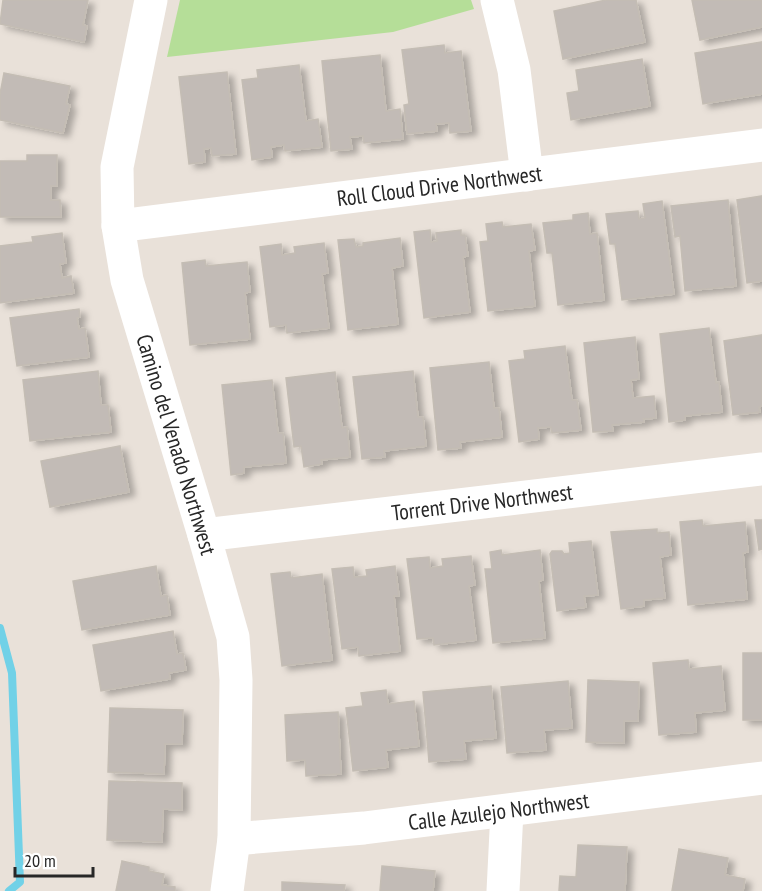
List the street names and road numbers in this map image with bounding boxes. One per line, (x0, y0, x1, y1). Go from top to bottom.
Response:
street label: Roll Cloud Drive Northwest (335, 159, 544, 212)
street label: Camino del Venado Northwest (130, 331, 223, 558)
street label: Torrent Drive Northwest (390, 477, 574, 527)
street label: Calle Azulejo Northwest (407, 786, 590, 836)

